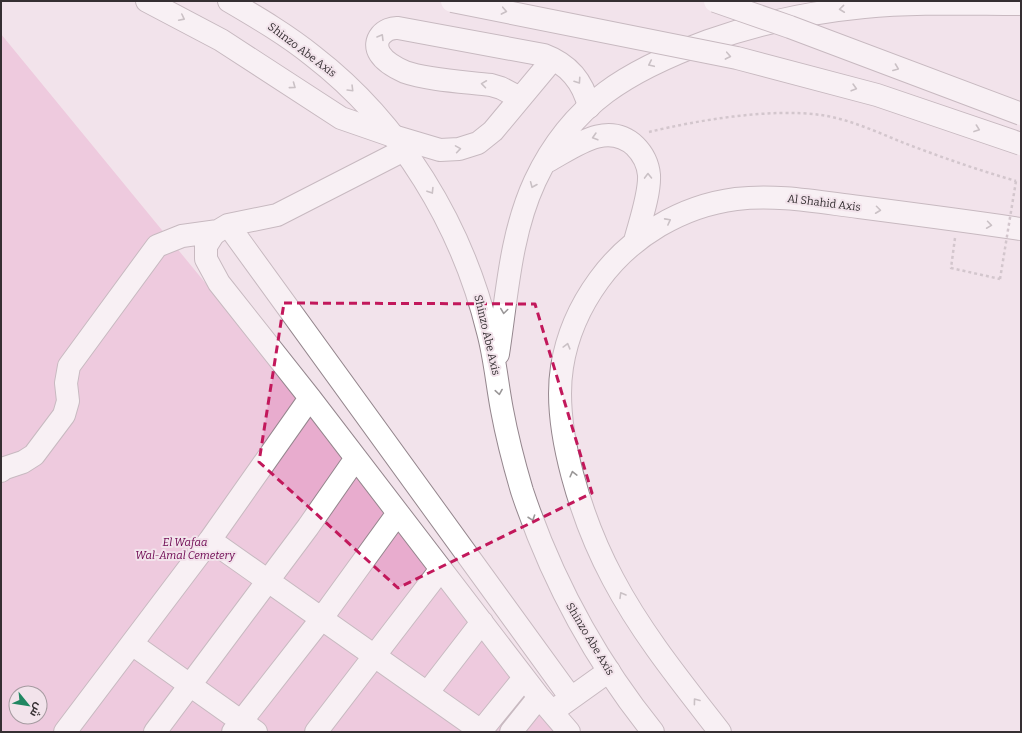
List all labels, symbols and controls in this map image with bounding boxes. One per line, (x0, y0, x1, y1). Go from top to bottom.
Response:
one-way arrow (839, 5, 845, 14)
one-way arrow (501, 7, 508, 15)
one-way arrow (178, 13, 185, 21)
street label: Shinzo Abe Axis (265, 20, 339, 80)
one-way arrow (376, 34, 384, 41)
one-way arrow (725, 51, 731, 60)
one-way arrow (647, 59, 655, 67)
one-way arrow (893, 63, 900, 71)
one-way arrow (573, 77, 581, 84)
one-way arrow (481, 80, 487, 89)
one-way arrow (288, 81, 295, 88)
one-way arrow (850, 83, 857, 92)
one-way arrow (346, 84, 354, 92)
one-way arrow (974, 125, 981, 133)
one-way arrow (591, 132, 598, 141)
one-way arrow (455, 145, 461, 154)
one-way arrow (644, 173, 652, 179)
one-way arrow (530, 181, 538, 188)
one-way arrow (426, 187, 434, 194)
street label: Al Shahid Axis (787, 192, 861, 214)
one-way arrow (875, 205, 881, 214)
one-way arrow (664, 218, 671, 225)
one-way arrow (986, 220, 992, 229)
street label: Shinzo Abe Axis (471, 294, 503, 376)
one-way arrow (500, 308, 509, 314)
one-way arrow (562, 343, 571, 350)
one-way arrow (494, 389, 503, 395)
one-way arrow (569, 471, 578, 478)
one-way arrow (527, 514, 535, 521)
park label: El Wafaa Wal-Amal Cemetery (135, 536, 236, 562)
one-way arrow (619, 591, 626, 599)
street label: Shinzo Abe Axis (563, 600, 617, 678)
north arrow (8, 685, 48, 725)
one-way arrow (694, 699, 701, 706)
text: ش (27, 700, 45, 719)

